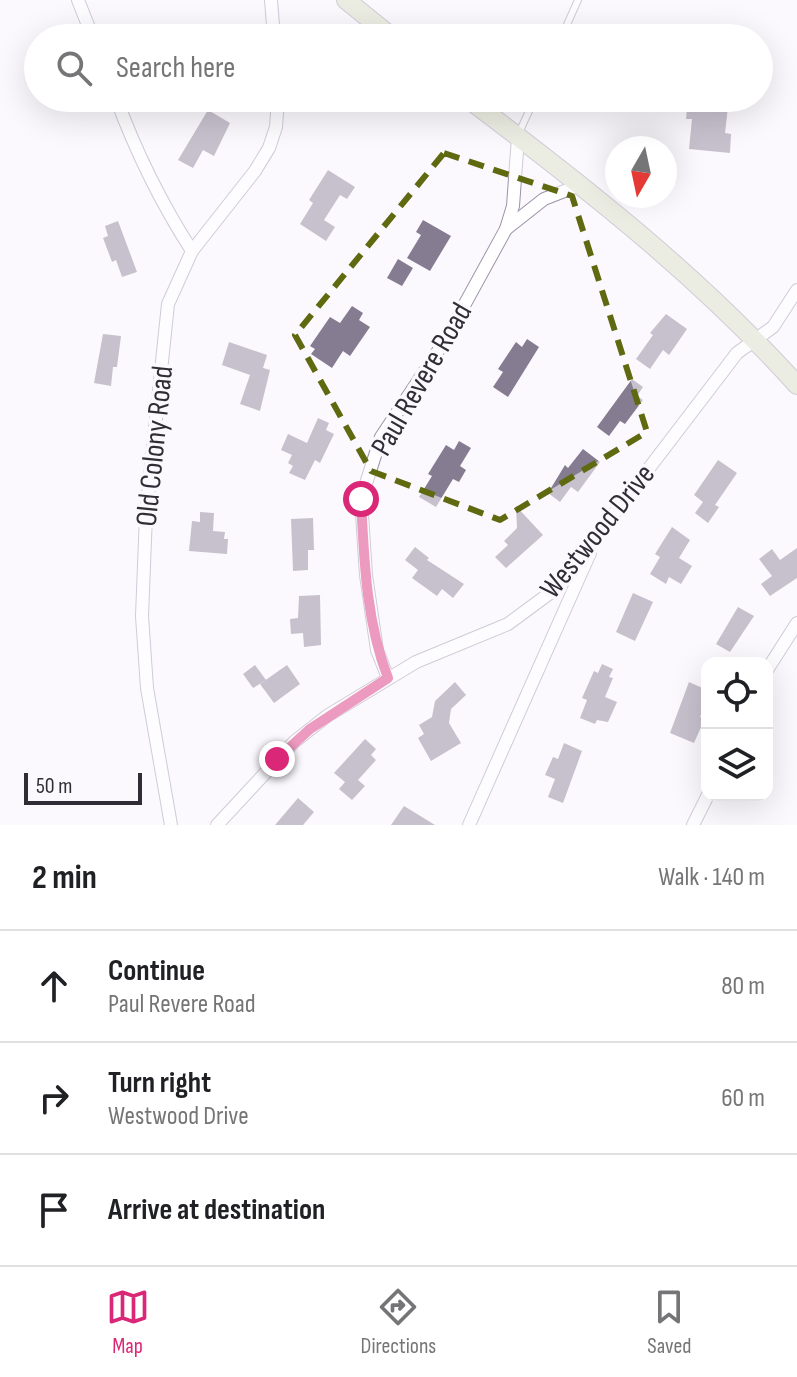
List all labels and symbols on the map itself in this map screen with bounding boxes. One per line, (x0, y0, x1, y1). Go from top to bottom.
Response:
north arrow (605, 136, 677, 208)
street label: Paul Revere Road (364, 297, 480, 462)
street label: Old Colony Road (129, 364, 181, 528)
street label: Westwood Drive (533, 457, 663, 606)
route start (343, 481, 379, 517)
route end (259, 741, 295, 777)
scale bar (24, 769, 142, 805)

